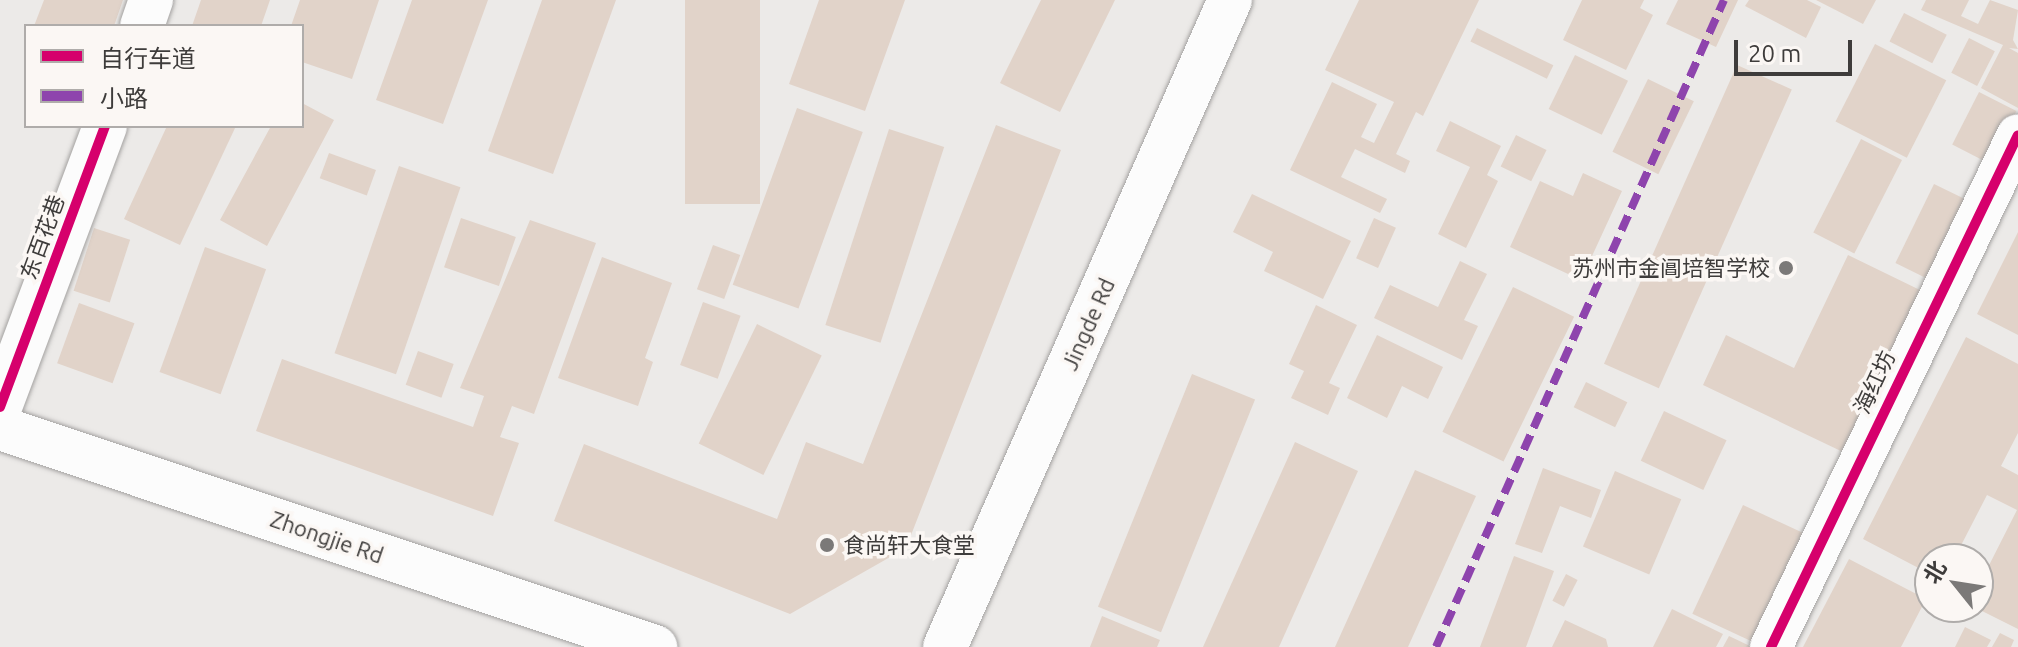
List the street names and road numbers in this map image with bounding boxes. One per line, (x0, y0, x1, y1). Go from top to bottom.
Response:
street label: 东百花巷 (15, 191, 69, 283)
street label: Jingde Rd (1056, 274, 1120, 374)
street label: 海红坊 (1848, 347, 1900, 417)
street label: Zhongjie Rd (267, 505, 387, 569)

